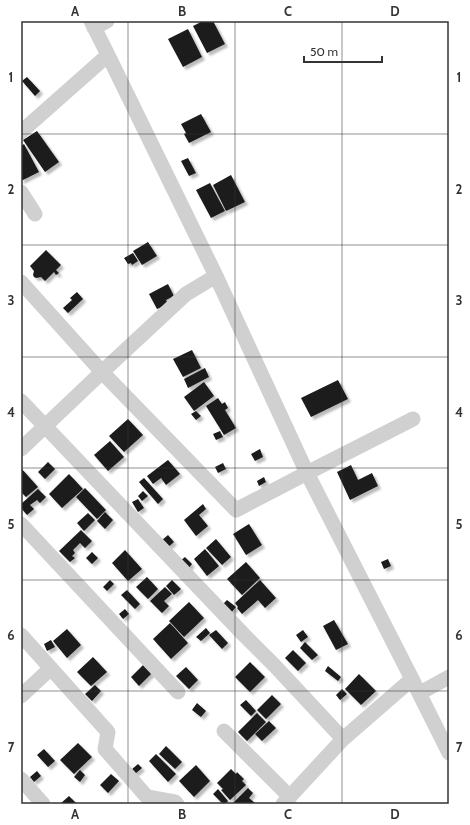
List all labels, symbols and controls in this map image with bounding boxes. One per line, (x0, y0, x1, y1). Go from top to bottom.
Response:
text: A (71, 3, 80, 19)
text: B (178, 3, 186, 19)
text: C (284, 3, 292, 19)
text: D (390, 3, 400, 19)
scale bar (304, 38, 382, 64)
text: 50 m (310, 44, 338, 59)
text: 1 (9, 69, 13, 85)
text: 1 (457, 69, 461, 85)
text: 2 (8, 181, 15, 197)
text: 2 (456, 181, 463, 197)
text: 3 (7, 292, 15, 308)
text: 3 (455, 292, 463, 308)
text: 4 (7, 404, 15, 420)
text: 4 (455, 404, 463, 420)
text: 5 (8, 516, 15, 532)
text: 5 (456, 516, 463, 532)
text: 6 (7, 627, 15, 643)
text: 6 (455, 627, 463, 643)
text: 7 (8, 739, 15, 755)
text: 7 (456, 739, 463, 755)
text: A (71, 806, 80, 822)
text: B (178, 806, 186, 822)
text: C (284, 806, 292, 822)
text: D (390, 806, 400, 822)

